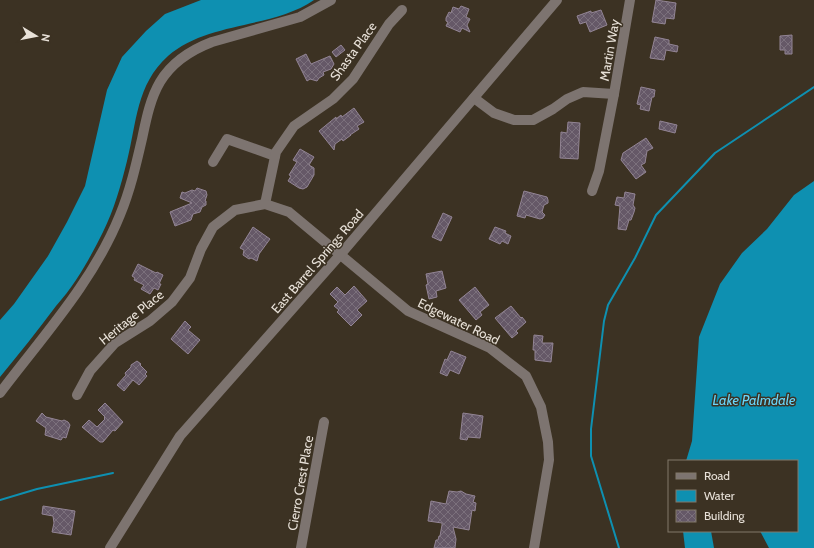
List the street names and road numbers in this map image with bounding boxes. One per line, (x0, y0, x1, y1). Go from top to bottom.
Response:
street label: Martin Way (596, 17, 622, 82)
street label: Shasta Place (326, 18, 380, 84)
street label: East Barrel Springs Road (267, 206, 367, 316)
street label: Heritage Place (96, 286, 167, 348)
street label: Edgewater Road (415, 294, 503, 348)
street label: Cierro Crest Place (284, 434, 316, 532)

